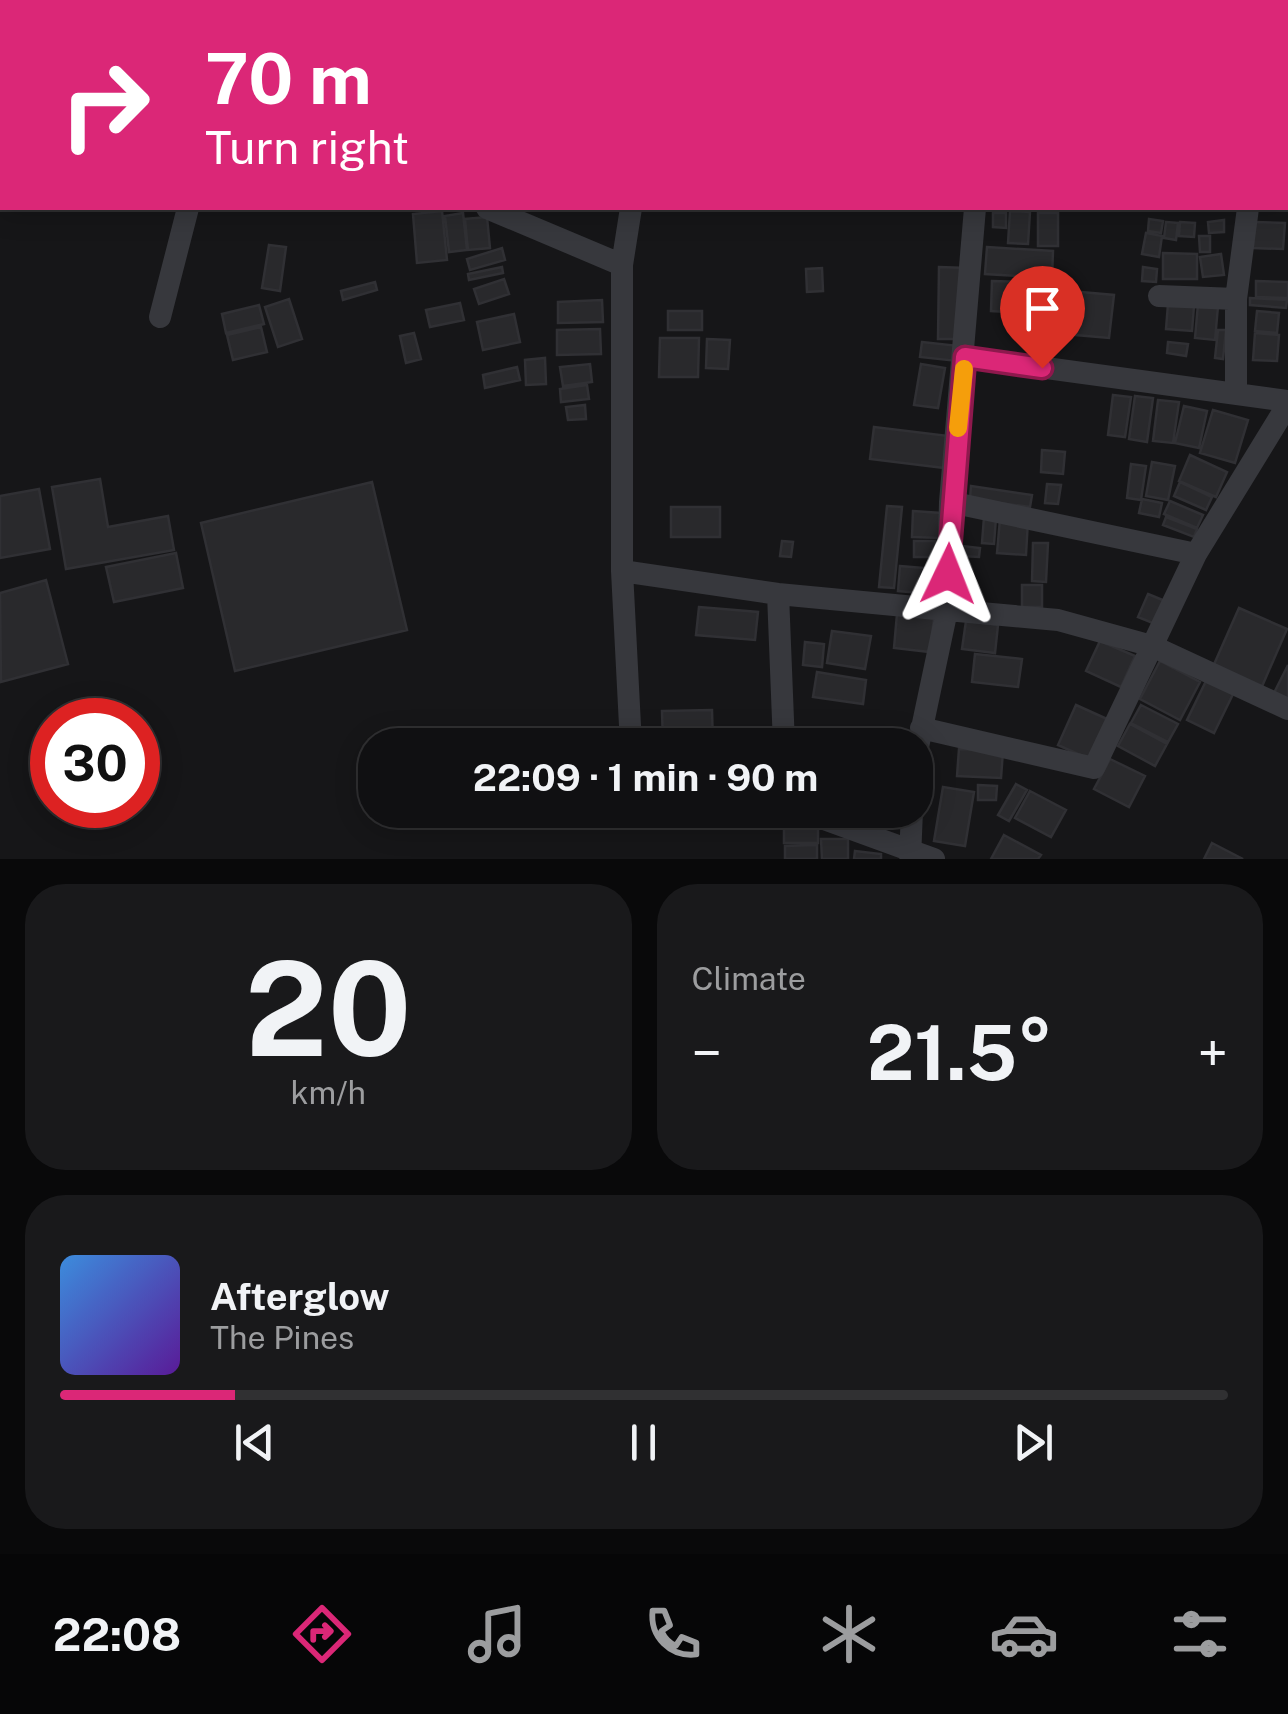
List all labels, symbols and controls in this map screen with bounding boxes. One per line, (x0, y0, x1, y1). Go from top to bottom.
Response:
text: 70 m (205, 37, 372, 120)
icon: right (40, 40, 170, 170)
text: Turn right (205, 121, 409, 174)
pin (1000, 266, 1085, 369)
icon: arrive (1015, 281, 1070, 336)
position arrow (896, 522, 1000, 626)
speed limit sign: 30 (30, 698, 160, 828)
text: 22:09 · 1 min · 90 m (473, 755, 818, 800)
text: 20 (245, 933, 411, 1085)
text: Climate (692, 960, 806, 997)
text: 21.5° (867, 1009, 1053, 1097)
text: − (692, 1021, 722, 1085)
text: + (1198, 1021, 1228, 1085)
text: km/h (291, 1074, 366, 1111)
text: Afterglow (210, 1274, 390, 1319)
text: The Pines (210, 1319, 354, 1356)
icon: previous (227, 1415, 282, 1470)
icon: pause (616, 1415, 671, 1470)
icon: next (1006, 1415, 1061, 1470)
icon: directions (287, 1599, 357, 1669)
icon: music (462, 1599, 532, 1669)
icon: phone (638, 1599, 708, 1669)
icon: climate (814, 1599, 884, 1669)
icon: car (989, 1599, 1059, 1669)
icon: filters (1165, 1599, 1235, 1669)
text: 22:08 (53, 1608, 181, 1661)

